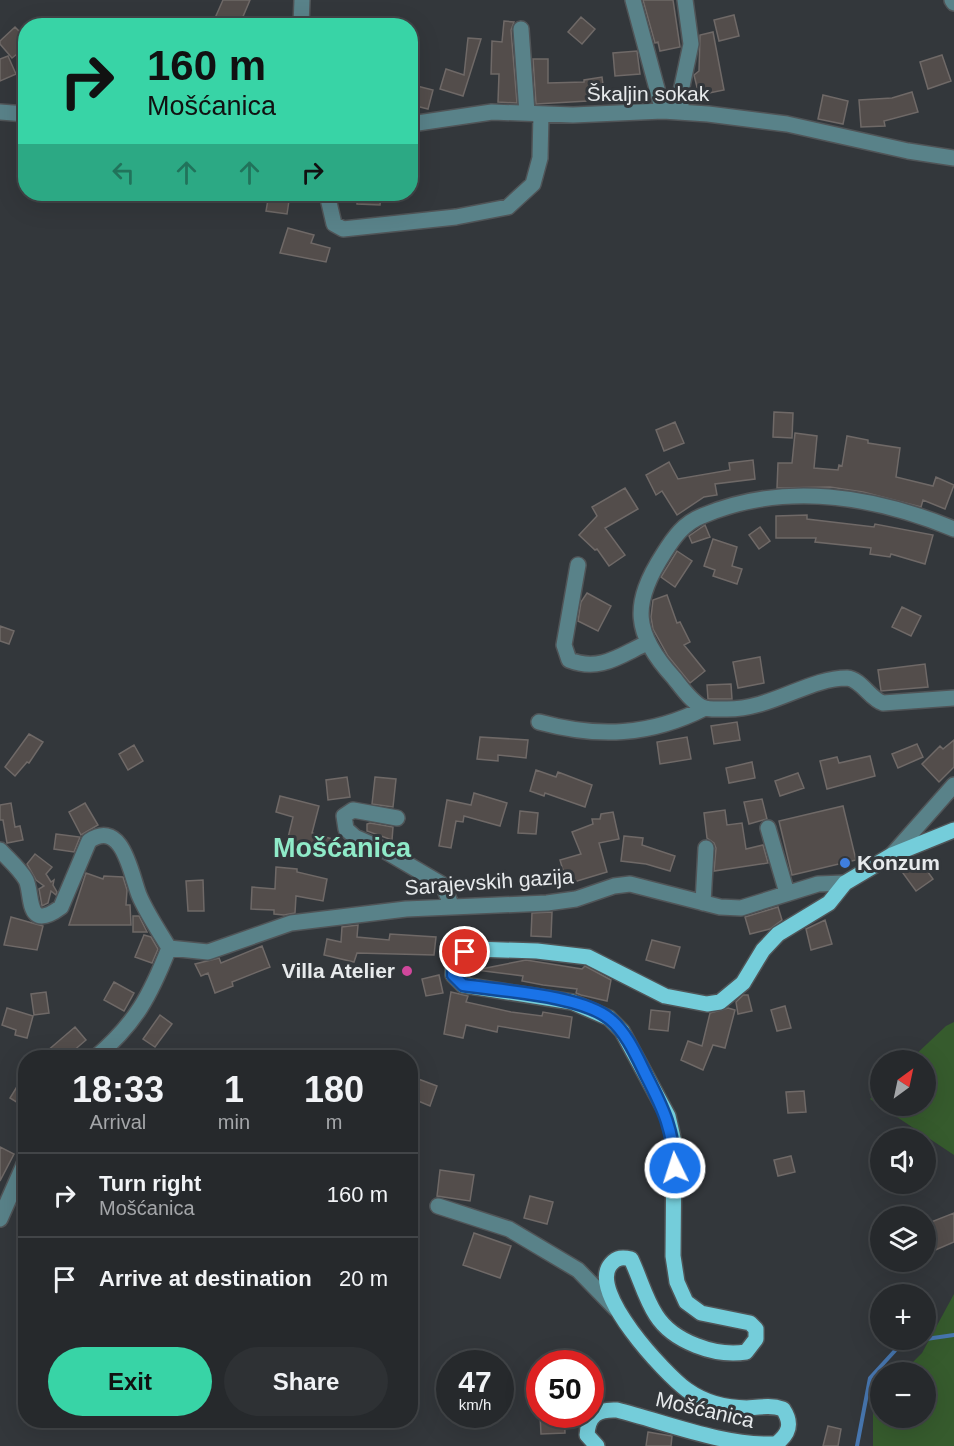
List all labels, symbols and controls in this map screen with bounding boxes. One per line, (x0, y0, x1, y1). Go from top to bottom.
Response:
icon: right (48, 42, 126, 120)
text: 160 m (147, 42, 266, 89)
street label: Škaljin sokak (587, 82, 710, 105)
text: Mošćanica (147, 91, 276, 121)
icon: left (107, 156, 140, 189)
icon: ahead (170, 156, 203, 189)
icon: ahead (233, 156, 266, 189)
icon: right (296, 156, 329, 189)
district label: Mošćanica (273, 833, 412, 863)
place label: Konzum (857, 851, 940, 874)
marker: Konzum (838, 856, 852, 870)
street label: Sarajevskih gazija (404, 864, 574, 899)
pin (439, 926, 490, 977)
icon: arrive (448, 935, 481, 968)
place label: Villa Atelier (282, 959, 395, 982)
marker: Villa Atelier (400, 964, 414, 978)
north arrow (870, 1050, 936, 1116)
map controls (870, 1050, 936, 1428)
text: 18:33 (72, 1069, 164, 1110)
text: 1 (224, 1069, 244, 1110)
text: 180 (304, 1069, 364, 1110)
text: Arrival (90, 1111, 146, 1133)
text: min (218, 1111, 250, 1133)
text: m (326, 1111, 342, 1133)
button: sound (870, 1128, 936, 1194)
position arrow (643, 1136, 707, 1200)
text: Turn right (99, 1171, 201, 1196)
icon: right (48, 1179, 81, 1212)
text: 160 m (327, 1182, 388, 1207)
text: Mošćanica (99, 1197, 195, 1219)
button: layers (870, 1206, 936, 1272)
icon: arrive (48, 1263, 81, 1296)
text: Arrive at destination (99, 1266, 312, 1291)
text: 20 m (339, 1266, 388, 1291)
button: + (870, 1284, 936, 1350)
button: Exit (48, 1347, 212, 1416)
button: Share (224, 1347, 388, 1416)
speed limit sign: 50 (526, 1350, 604, 1428)
button: − (870, 1362, 936, 1428)
text: 47 (458, 1365, 492, 1398)
street label: Mošćanica (654, 1387, 757, 1432)
text: km/h (459, 1396, 491, 1413)

